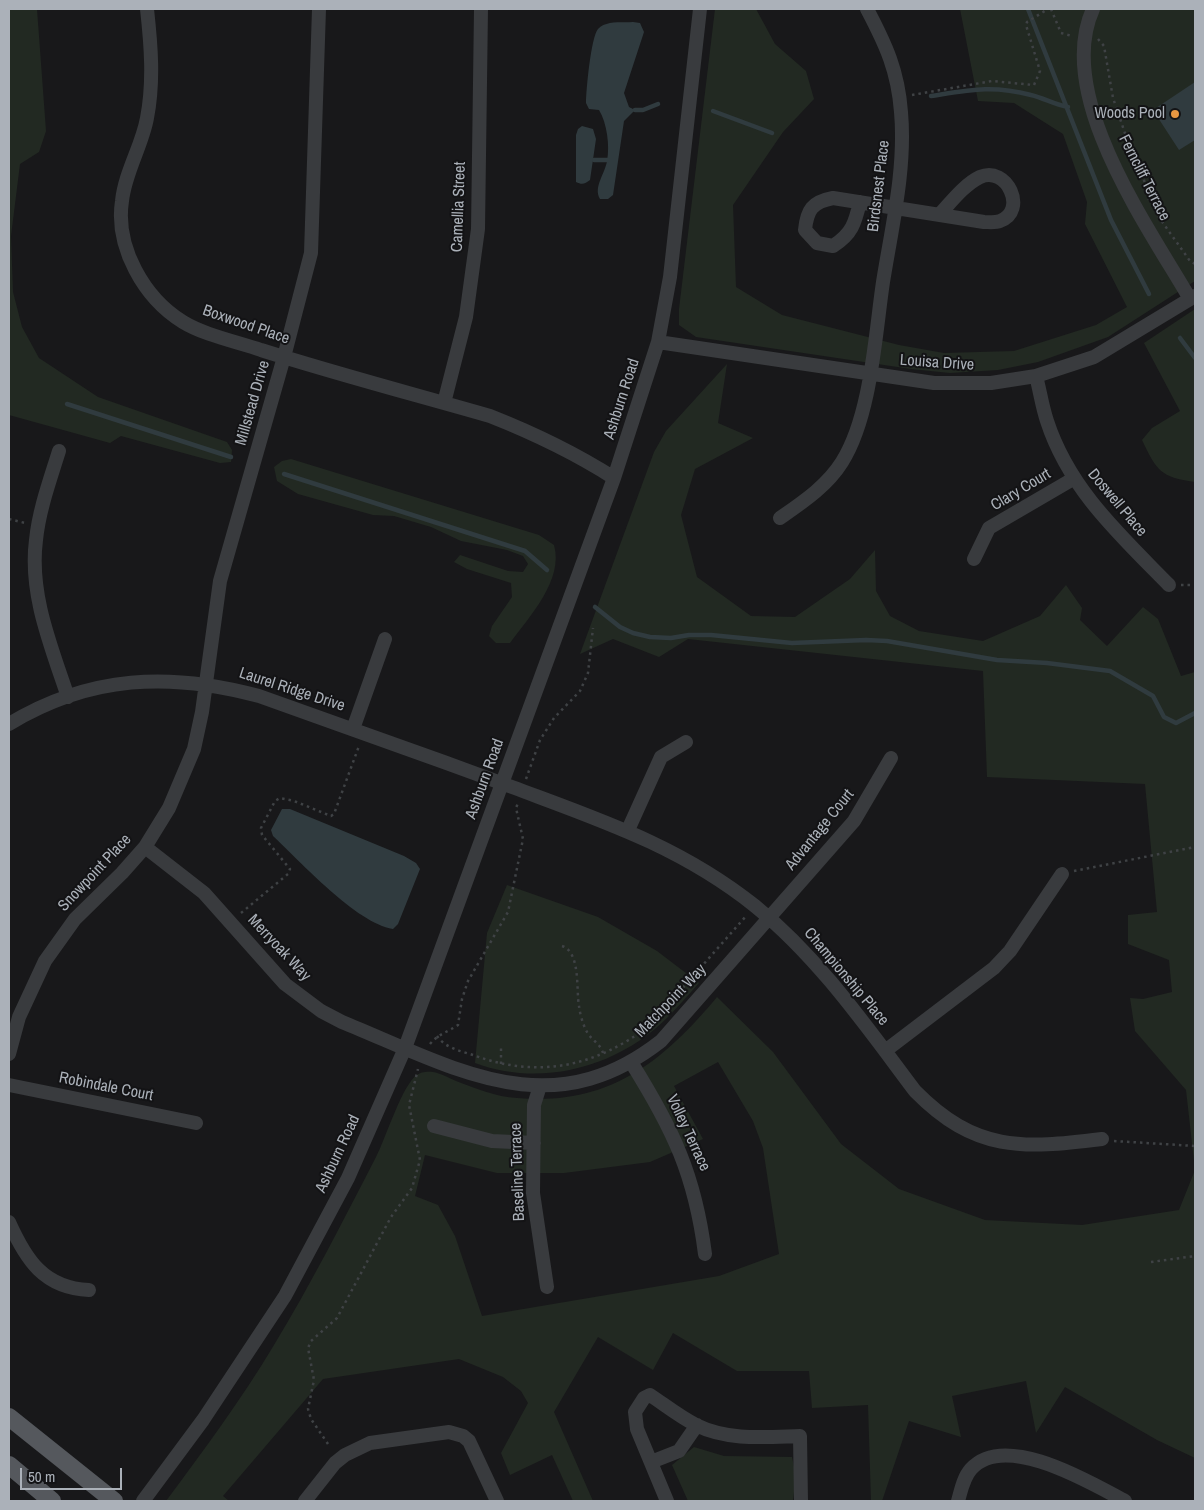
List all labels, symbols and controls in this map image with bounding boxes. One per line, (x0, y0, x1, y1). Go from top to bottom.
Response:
place label: Woods Pool (1094, 104, 1165, 124)
marker: Woods Pool (1169, 108, 1181, 120)
street label: Ferncliff Terrace (1114, 132, 1174, 224)
street label: Birdsnest Place (864, 139, 894, 233)
street label: Camellia Street (448, 161, 470, 253)
street label: Boxwood Place (200, 301, 292, 349)
street label: Louisa Drive (899, 351, 975, 375)
street label: Ashburn Road (600, 356, 644, 442)
street label: Millstead Drive (232, 358, 274, 448)
street label: Clary Court (988, 465, 1054, 515)
street label: Doswell Place (1083, 465, 1151, 541)
street label: Laurel Ridge Drive (237, 664, 347, 716)
street label: Ashburn Road (462, 736, 508, 822)
street label: Advantage Court (782, 786, 858, 874)
street label: Snowpoint Place (54, 830, 136, 916)
street label: Merryoak Way (243, 911, 315, 985)
street label: Championship Place (800, 924, 892, 1030)
street label: Matchpoint Way (631, 960, 711, 1042)
street label: Robindale Court (57, 1068, 155, 1106)
street label: Volley Terrace (662, 1092, 714, 1174)
street label: Ashburn Road (312, 1112, 364, 1196)
street label: Baseline Terrace (507, 1122, 529, 1222)
scale bar (22, 1458, 125, 1490)
text: 50 m (28, 1466, 55, 1487)

